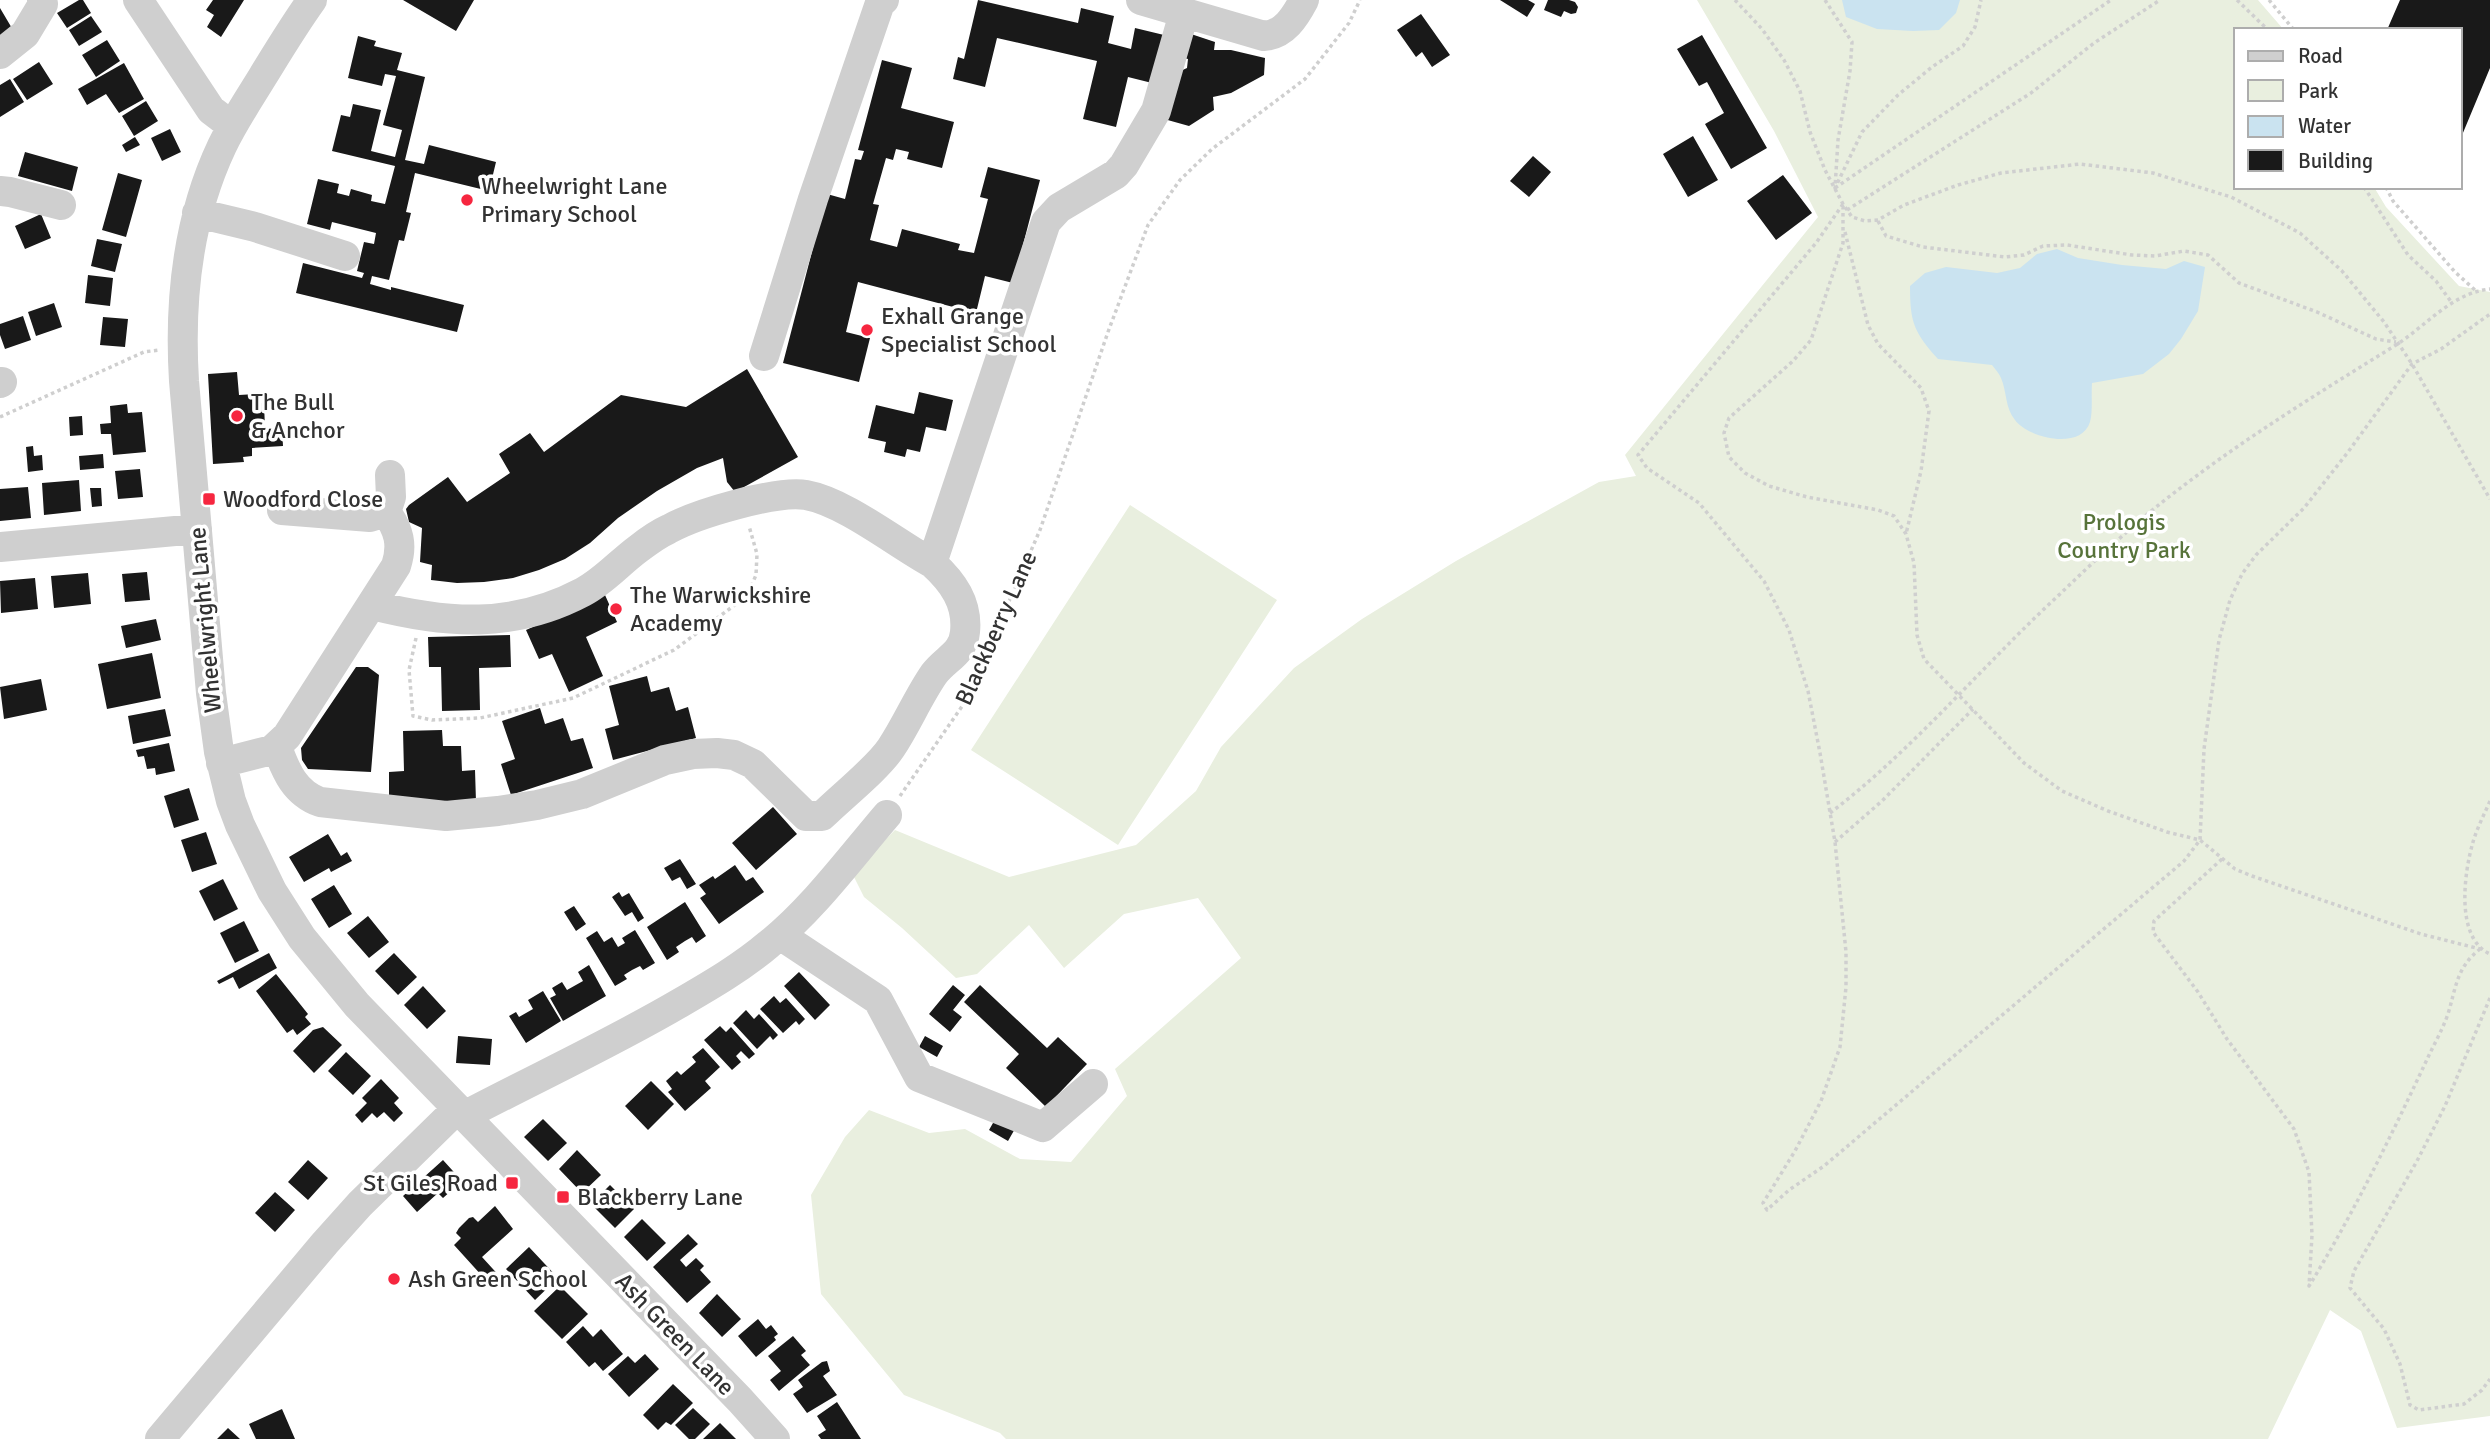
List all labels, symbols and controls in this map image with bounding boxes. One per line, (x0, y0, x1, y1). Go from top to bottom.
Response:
legend (2234, 28, 2462, 189)
text: Road (2298, 43, 2343, 69)
text: Park (2298, 78, 2339, 104)
text: Water (2298, 113, 2351, 139)
text: Building (2298, 148, 2373, 174)
place label: Wheelwright Lane Primary School (481, 171, 667, 229)
marker: Wheelwright Lane Primary School (459, 192, 475, 208)
place label: Exhall Grange Specialist School (881, 301, 1057, 359)
marker: Exhall Grange Specialist School (859, 322, 875, 338)
place label: The Bull & Anchor (251, 387, 345, 445)
marker: The Bull & Anchor (229, 408, 245, 424)
place label: Woodford Close (223, 484, 383, 514)
marker: Woodford Close (201, 491, 217, 507)
park label: Prologis Country Park (2057, 507, 2191, 565)
street label: Wheelwright Lane (182, 526, 228, 714)
street label: Blackberry Lane (949, 546, 1043, 710)
place label: The Warwickshire Academy (630, 580, 811, 638)
marker: The Warwickshire Academy (608, 601, 624, 617)
place label: St Giles Road (363, 1168, 498, 1198)
marker: St Giles Road (504, 1175, 520, 1191)
place label: Blackberry Lane (577, 1182, 743, 1212)
marker: Blackberry Lane (555, 1189, 571, 1205)
place label: Ash Green School (408, 1264, 587, 1294)
street label: Ash Green Lane (609, 1266, 741, 1402)
marker: Ash Green School (386, 1271, 402, 1287)

